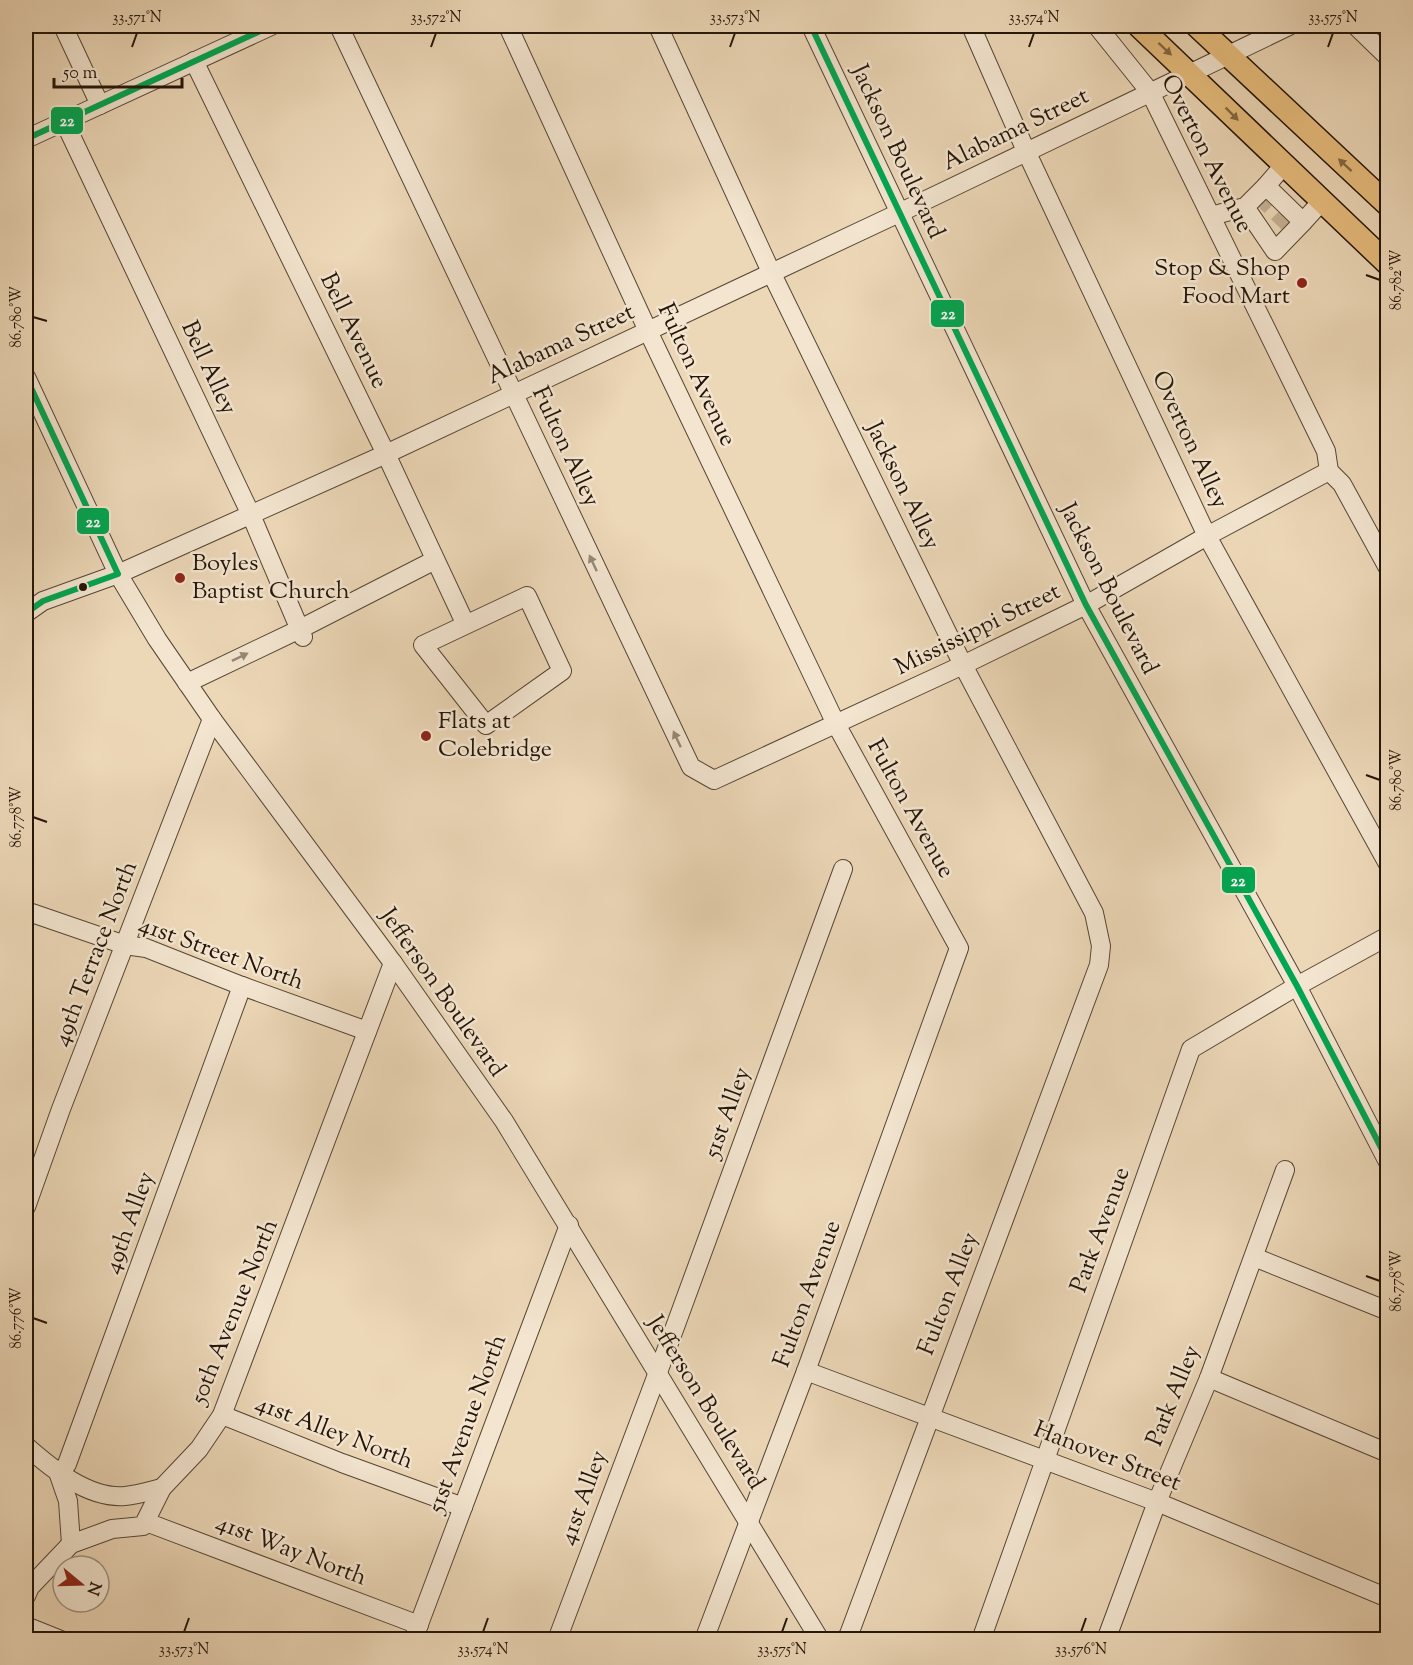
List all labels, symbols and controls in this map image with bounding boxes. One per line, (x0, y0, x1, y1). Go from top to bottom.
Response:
text: 33.571°N (112, 8, 162, 29)
text: 33.572°N (411, 8, 462, 29)
text: 33.573°N (710, 8, 760, 29)
text: 33.574°N (1009, 8, 1059, 29)
text: 33.575°N (1308, 8, 1358, 29)
one-way arrow (1157, 42, 1172, 56)
scale bar (54, 51, 182, 89)
street label: Jackson Boulevard (841, 58, 952, 245)
text: 50 m (62, 61, 98, 87)
street label: Overton Avenue (1152, 69, 1260, 239)
street label: Alabama Street (937, 80, 1095, 180)
line badge: 22 (50, 106, 84, 135)
one-way arrow (1224, 107, 1239, 121)
text: 22 (60, 111, 75, 134)
one-way arrow (1338, 159, 1353, 172)
text: 86.782°W (1387, 249, 1408, 310)
place label: Stop & Shop Food Mart (1154, 252, 1290, 314)
street label: Bell Avenue (310, 267, 396, 395)
marker: Stop & Shop Food Mart (1295, 276, 1309, 290)
text: 86.780°W (7, 286, 28, 348)
street label: Alabama Street (482, 296, 640, 394)
street label: Fulton Avenue (648, 298, 744, 452)
line badge: 22 (930, 299, 965, 328)
text: 22 (941, 304, 956, 327)
street label: Bell Alley (171, 315, 245, 421)
street label: Overton Alley (1142, 365, 1236, 515)
street label: Fulton Alley (522, 381, 608, 513)
street label: Jackson Alley (855, 414, 948, 556)
street label: Jackson Boulevard (1049, 496, 1166, 681)
line badge: 22 (76, 507, 110, 535)
text: 22 (86, 512, 101, 535)
place label: Boyles Baptist Church (192, 547, 350, 609)
one-way arrow (589, 554, 598, 571)
marker: Boyles Baptist Church (173, 571, 187, 585)
street label: Mississippi Street (889, 575, 1067, 685)
unlabelled marker (77, 581, 89, 593)
one-way arrow (231, 653, 248, 662)
place label: Flats at Colebridge (438, 705, 552, 767)
marker: Flats at Colebridge (419, 729, 433, 743)
one-way arrow (673, 730, 682, 747)
street label: Fulton Avenue (858, 733, 962, 885)
text: 86.780°W (1387, 749, 1408, 811)
text: 86.778°W (7, 786, 28, 848)
street label: 49th Terrace North (45, 856, 147, 1052)
line badge: 22 (1221, 866, 1256, 894)
text: 22 (1231, 871, 1246, 894)
street label: Jefferson Boulevard (370, 900, 513, 1085)
street label: 41st Street North (134, 908, 308, 1000)
street label: 51st Alley (695, 1063, 760, 1165)
street label: Park Avenue (1063, 1163, 1139, 1297)
street label: 49th Alley (96, 1167, 164, 1279)
street label: 50th Avenue North (182, 1214, 288, 1411)
street label: Fulton Avenue (766, 1216, 850, 1372)
street label: Fulton Alley (910, 1228, 988, 1360)
text: 86.778°W (1387, 1250, 1408, 1312)
text: 86.776°W (7, 1287, 28, 1349)
street label: Jefferson Boulevard (637, 1308, 772, 1497)
street label: 51st Avenue North (419, 1330, 516, 1520)
street label: Park Alley (1138, 1340, 1210, 1452)
street label: 41st Alley North (250, 1387, 418, 1479)
street label: Hanover Street (1028, 1413, 1186, 1501)
street label: 41st Alley (551, 1446, 617, 1550)
street label: 41st Way North (211, 1507, 371, 1595)
north arrow (51, 1554, 111, 1614)
text: N (80, 1578, 106, 1598)
text: 33.573°N (159, 1640, 209, 1661)
text: 33.574°N (458, 1640, 508, 1661)
text: 33.575°N (757, 1640, 807, 1661)
text: 33.576°N (1055, 1640, 1107, 1661)

